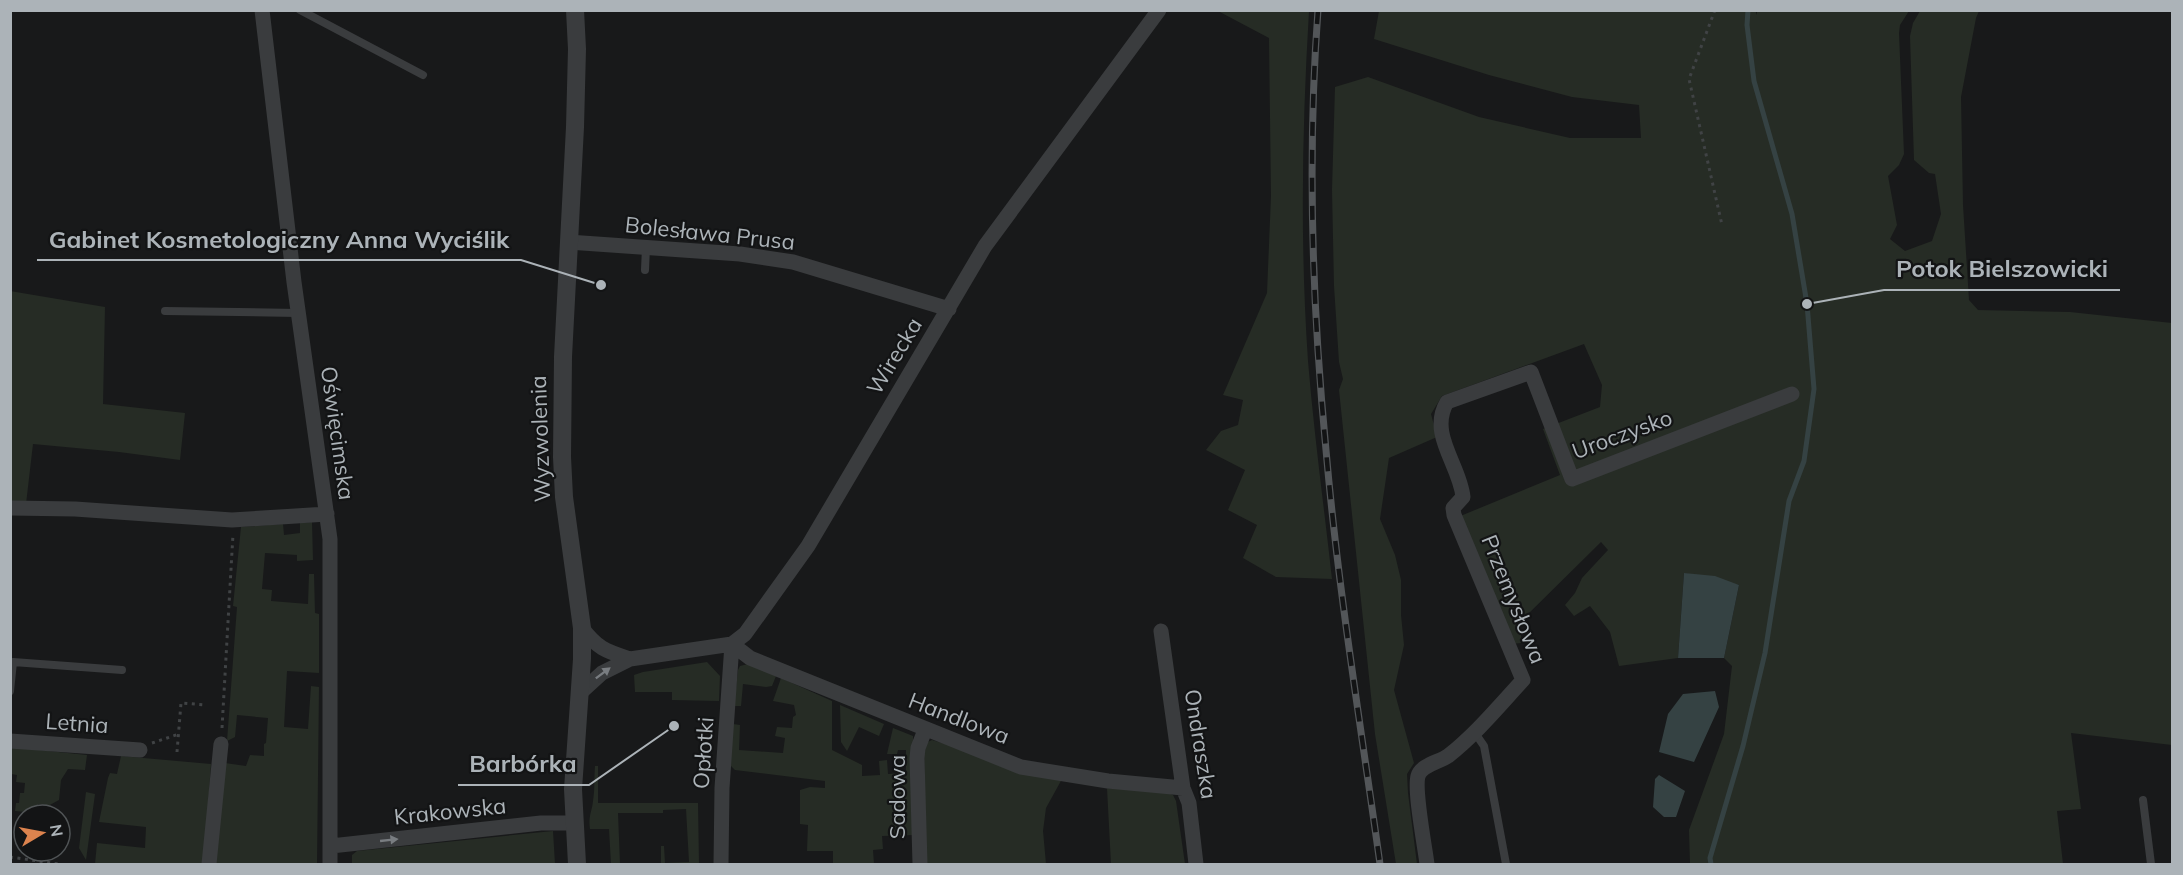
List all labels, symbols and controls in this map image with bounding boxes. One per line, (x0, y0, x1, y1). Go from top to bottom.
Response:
street label: Bolesława Prusa (624, 210, 796, 256)
callout: Gabinet Kosmetologiczny Anna Wyciślik (37, 218, 521, 260)
text: Gabinet Kosmetologiczny Anna Wyciślik (49, 224, 510, 254)
callout: Potok Bielszowicki (1884, 248, 2120, 290)
text: Potok Bielszowicki (1896, 253, 2108, 283)
street label: Wirecka (860, 312, 928, 400)
street label: Oświęcimska (315, 364, 361, 502)
street label: Wyzwolenia (524, 375, 556, 503)
street label: Uroczysko (1568, 403, 1676, 465)
street label: Przemysłowa (1475, 530, 1553, 668)
one-way arrow (595, 668, 610, 680)
street label: Handlowa (905, 686, 1013, 750)
street label: Ondraszka (1179, 687, 1223, 801)
street label: Letnia (45, 707, 109, 739)
street label: Opłotki (687, 716, 719, 790)
callout: Barbórka (458, 743, 589, 785)
text: Barbórka (469, 748, 577, 778)
street label: Sadowa (883, 755, 911, 839)
street label: Krakowska (392, 791, 508, 831)
north arrow (12, 803, 72, 863)
text: N (46, 823, 68, 838)
one-way arrow (379, 835, 398, 845)

